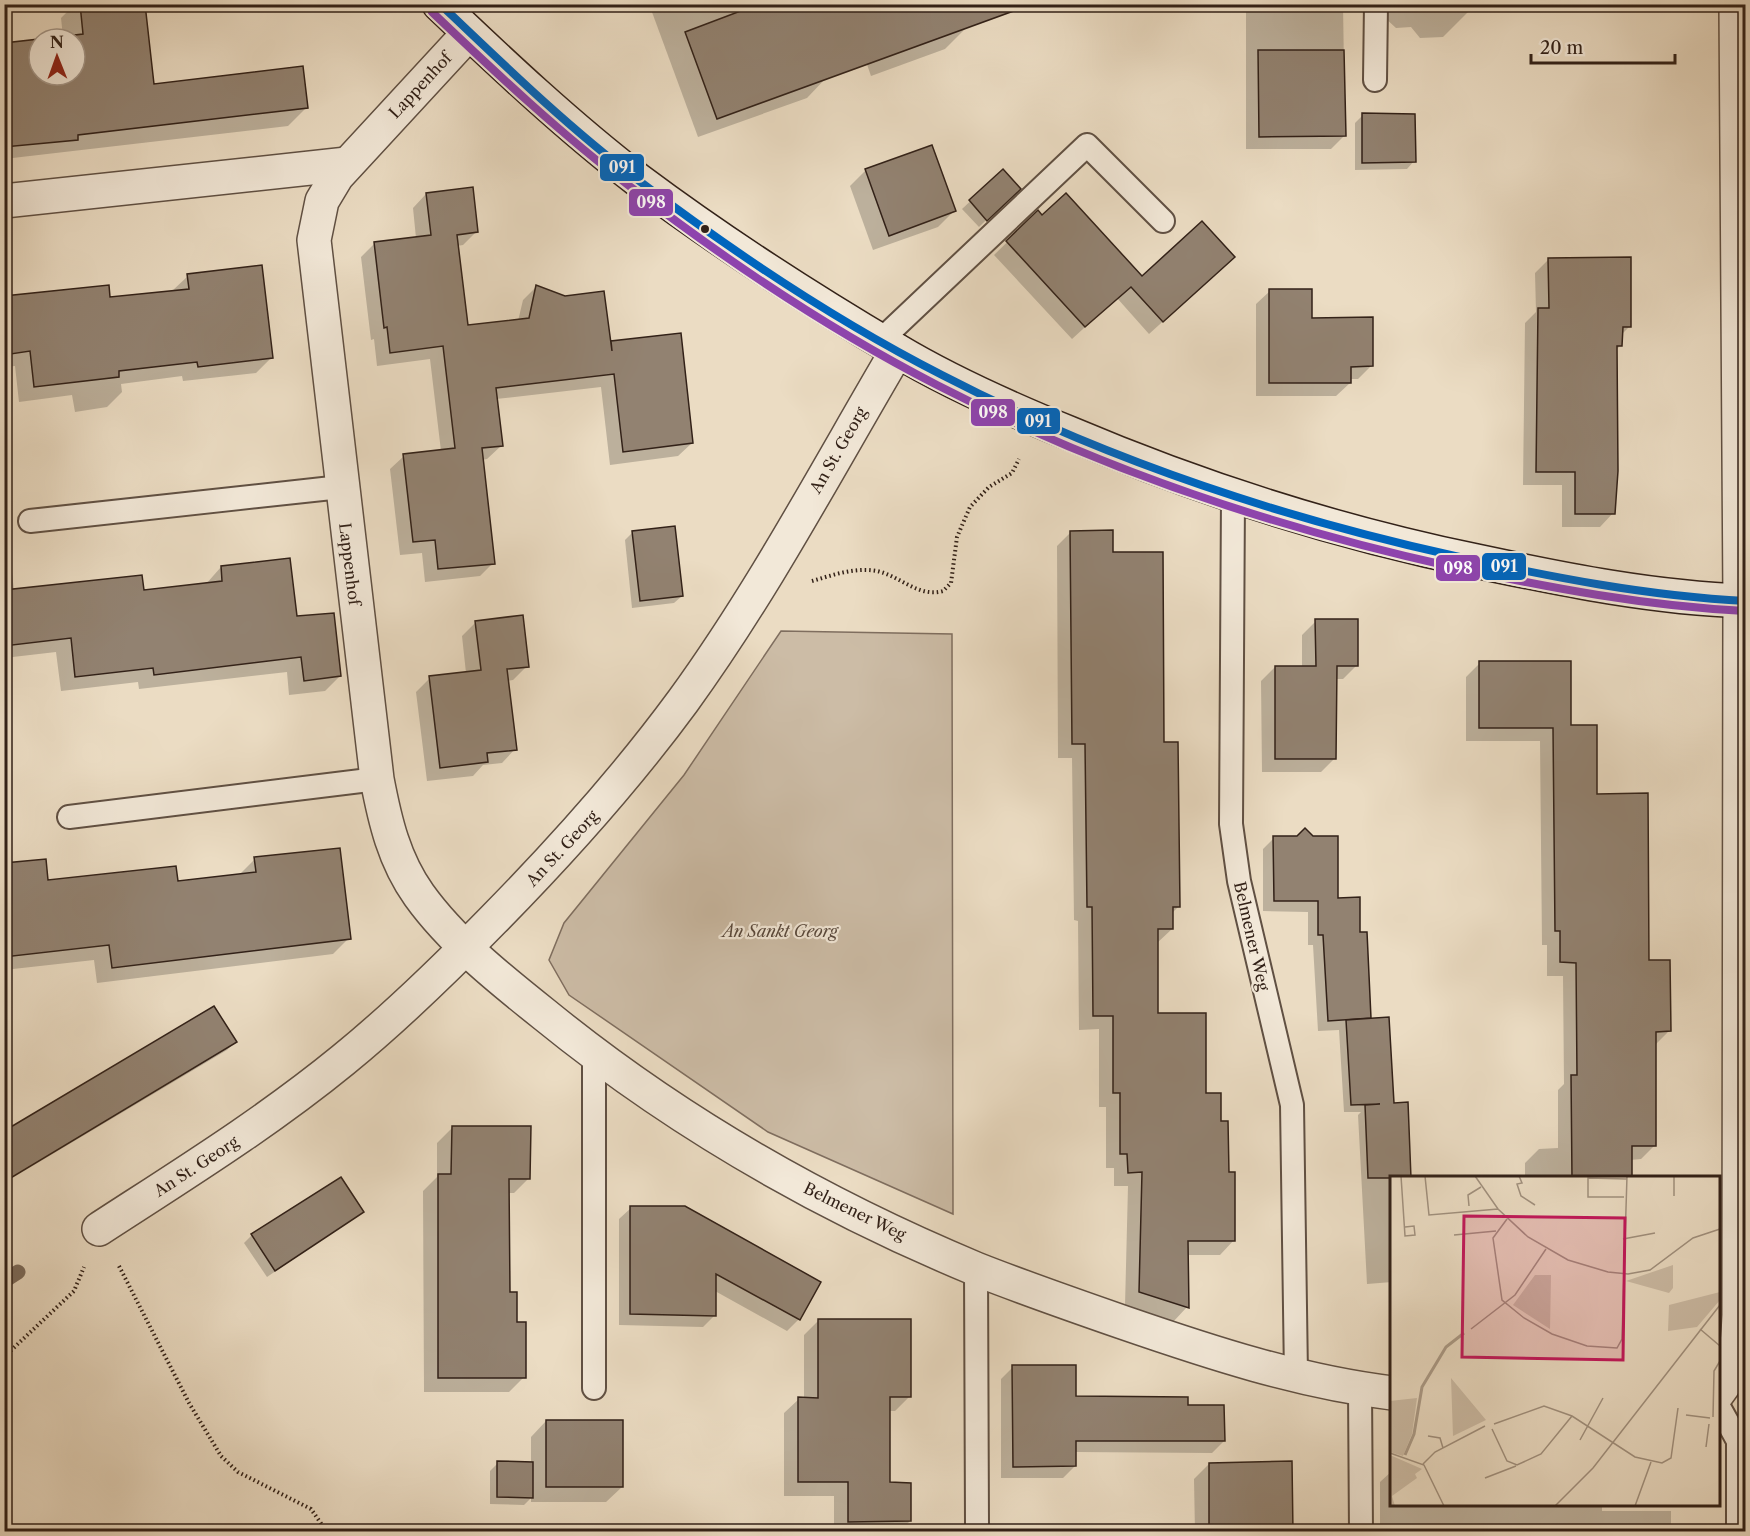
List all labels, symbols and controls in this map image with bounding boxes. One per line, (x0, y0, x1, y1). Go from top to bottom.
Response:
north arrow (27, 27, 87, 87)
scale bar (1531, 27, 1675, 65)
text: N (50, 32, 64, 52)
text: 20 m (1540, 37, 1584, 59)
street label: Lappenhof (384, 46, 457, 122)
line badge: 091 (599, 153, 645, 182)
text: 091 (609, 157, 636, 177)
line badge: 098 (628, 188, 674, 217)
text: 098 (636, 192, 666, 212)
unlabelled marker (699, 223, 711, 235)
line badge: 098 (970, 398, 1016, 427)
text: 098 (978, 402, 1008, 422)
street label: An St. Georg (805, 403, 871, 498)
line badge: 091 (1016, 407, 1061, 435)
text: 091 (1025, 411, 1052, 431)
street label: Lappenhof (335, 522, 365, 609)
line badge: 091 (1481, 552, 1527, 581)
line badge: 098 (1435, 554, 1481, 582)
text: 091 (1491, 556, 1518, 576)
text: 098 (1443, 558, 1473, 578)
street label: An St. Georg (521, 805, 603, 891)
street label: Belmener Weg (1230, 879, 1274, 993)
park label: An Sankt Georg (719, 921, 840, 941)
street label: An St. Georg (149, 1131, 242, 1201)
inset map (1390, 1176, 1720, 1506)
street label: Belmener Weg (801, 1178, 910, 1245)

